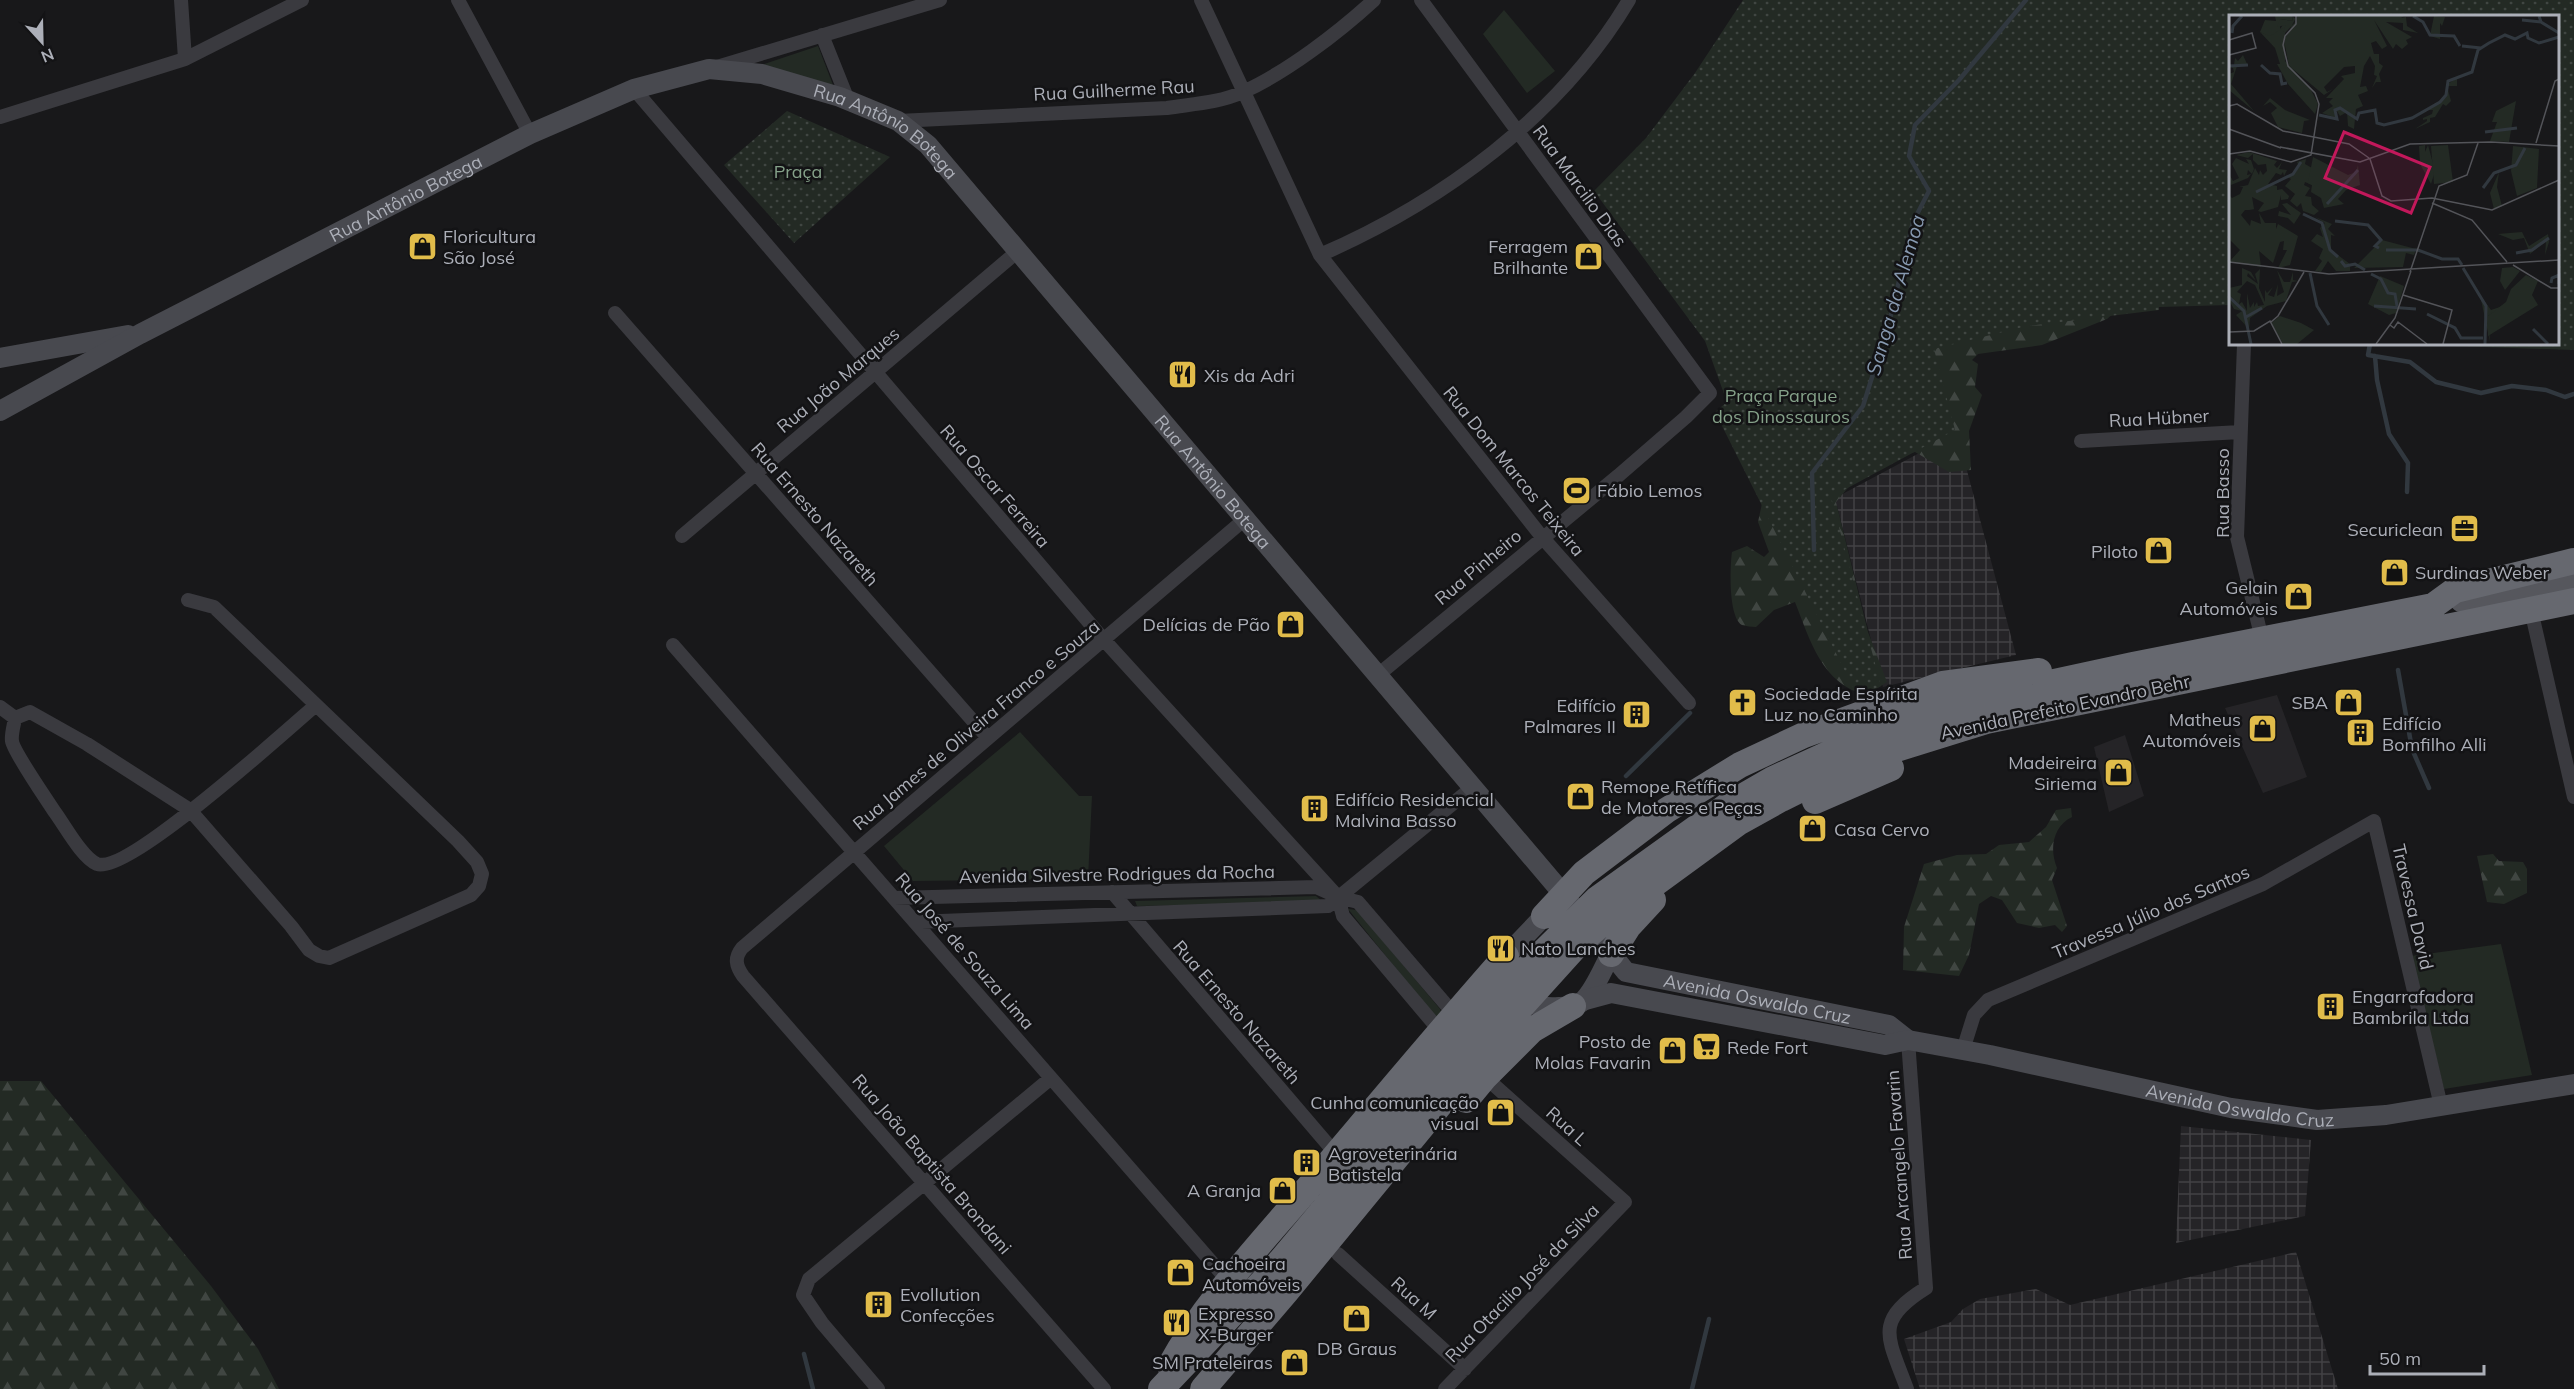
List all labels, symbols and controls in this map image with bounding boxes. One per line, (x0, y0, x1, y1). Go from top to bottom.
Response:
north arrow (12, 12, 72, 72)
inset map (2229, 15, 2559, 345)
text: N (38, 44, 57, 67)
street label: Rua Guilherme Rau (1033, 74, 1195, 106)
street label: Rua Antônio Botega (811, 78, 963, 183)
street label: Rua Marcilio Dias (1528, 121, 1632, 252)
street label: Rua Antônio Botega (325, 149, 486, 247)
park label: Praça (774, 160, 822, 183)
water label: Sanga da Alemoa (1860, 212, 1930, 378)
place label: Floricultura São José (443, 225, 536, 269)
shop icon: Floricultura São José (406, 230, 438, 262)
place label: Ferragem Brilhante (1488, 235, 1568, 279)
shop icon: Ferragem Brilhante (1573, 240, 1605, 272)
street label: Rua João Marques (772, 322, 904, 438)
restaurant icon: Xis da Adri (1167, 359, 1199, 391)
place label: Xis da Adri (1204, 364, 1295, 387)
street label: Rua Dom Marcos Teixeira (1438, 381, 1590, 561)
park label: Praça Parque dos Dinossauros (1712, 384, 1850, 428)
street label: Rua Hübner (2108, 404, 2210, 432)
street label: Rua Antônio Botega (1150, 410, 1277, 553)
street label: Rua Oscar Ferreira (935, 420, 1055, 552)
street label: Rua Ernesto Nazareth (746, 437, 884, 591)
street label: Rua Basso (2211, 448, 2234, 538)
sports icon: Fábio Lemos (1560, 474, 1592, 506)
place label: Fábio Lemos (1597, 479, 1703, 502)
office icon: Securiclean (2448, 513, 2480, 545)
place label: Securiclean (2348, 518, 2443, 541)
street label: Rua Pinheiro (1430, 524, 1526, 610)
shop icon: Piloto (2143, 535, 2175, 567)
place label: Piloto (2091, 540, 2138, 563)
shop icon: Surdinas Weber (2378, 556, 2410, 588)
place label: Surdinas Weber (2415, 561, 2549, 584)
place label: Gelain Automóveis (2180, 576, 2278, 620)
shop icon: Gelain Automóveis (2283, 581, 2315, 613)
shop icon: Delícias de Pão (1275, 608, 1307, 640)
place label: Delícias de Pão (1142, 613, 1270, 636)
street label: Rua James de Oliveira Franco e Souza (848, 615, 1104, 835)
street label: Avenida Prefeito Evandro Behr (1938, 669, 2192, 745)
place label: Sociedade Espírita Luz no Caminho (1764, 682, 1918, 726)
shop icon: SBA (2333, 686, 2365, 718)
church icon: Sociedade Espírita Luz no Caminho (1727, 687, 1759, 719)
place label: SBA (2291, 691, 2328, 714)
place label: Edifício Palmares II (1524, 694, 1616, 738)
building icon: Edifício Palmares II (1621, 699, 1653, 731)
place label: Matheus Automóveis (2143, 708, 2241, 752)
place label: Edifício Bomfilho Alli (2382, 712, 2487, 756)
shop icon: Matheus Automóveis (2246, 713, 2278, 745)
building icon: Edifício Bomfilho Alli (2345, 717, 2377, 749)
place label: Madeireira Siriema (2008, 751, 2097, 795)
shop icon: Madeireira Siriema (2102, 756, 2134, 788)
place label: Remope Retífica de Motores e Peças (1601, 775, 1762, 819)
shop icon: Remope Retífica de Motores e Peças (1564, 780, 1596, 812)
place label: Edifício Residencial Malvina Basso (1335, 788, 1494, 832)
building icon: Edifício Residencial Malvina Basso (1298, 793, 1330, 825)
shop icon: Casa Cervo (1797, 813, 1829, 845)
place label: Casa Cervo (1834, 818, 1930, 841)
street label: Travessa David (2387, 842, 2439, 972)
street label: Avenida Silvestre Rodrigues da Rocha (959, 860, 1275, 888)
street label: Travessa Júlio dos Santos (2049, 860, 2253, 964)
street label: Rua José de Souza Lima (891, 868, 1039, 1034)
restaurant icon: Nato Lanches (1484, 932, 1516, 964)
street label: Rua Ernesto Nazareth (1168, 935, 1306, 1089)
place label: Nato Lanches (1521, 937, 1636, 960)
street label: Avenida Oswaldo Cruz (1662, 968, 1853, 1029)
place label: Engarrafadora Bambrila Ltda (2352, 985, 2474, 1029)
building icon: Engarrafadora Bambrila Ltda (2315, 990, 2347, 1022)
place label: Posto de Molas Favarin (1535, 1030, 1651, 1074)
supermarket icon: Rede Fort (1690, 1031, 1722, 1063)
shop icon: Posto de Molas Favarin (1656, 1035, 1688, 1067)
place label: Rede Fort (1727, 1036, 1808, 1059)
street label: Rua João Baptista Brondani (847, 1069, 1017, 1259)
street label: Rua Arcangelo Favarin (1881, 1069, 1917, 1261)
street label: Avenida Oswaldo Cruz (2144, 1078, 2335, 1132)
place label: Cunha comunicação visual (1310, 1091, 1479, 1135)
shop icon: Cunha comunicação visual (1484, 1096, 1516, 1128)
street label: Rua L (1541, 1101, 1593, 1151)
place label: Agroveterinária Batistela (1328, 1142, 1458, 1186)
building icon: Agroveterinária Batistela (1291, 1147, 1323, 1179)
shop icon: A Granja (1266, 1174, 1298, 1206)
place label: A Granja (1187, 1179, 1261, 1202)
street label: Rua Otacilio José da Silva (1440, 1199, 1604, 1367)
place label: Cachoeira Automóveis (1202, 1252, 1301, 1296)
shop icon: Cachoeira Automóveis (1165, 1257, 1197, 1289)
street label: Rua M (1386, 1271, 1442, 1325)
place label: Evollution Confecções (900, 1283, 995, 1327)
building icon: Evollution Confecções (863, 1288, 895, 1320)
place label: Expresso X-Burger (1198, 1302, 1274, 1346)
shop icon: DB Graus (1341, 1303, 1373, 1335)
restaurant icon: Expresso X-Burger (1161, 1307, 1193, 1339)
place label: DB Graus (1317, 1337, 1397, 1360)
scale bar (2370, 1338, 2484, 1376)
shop icon: SM Prateleiras (1278, 1346, 1310, 1378)
text: 50 m (2379, 1347, 2421, 1370)
place label: SM Prateleiras (1152, 1351, 1273, 1374)

